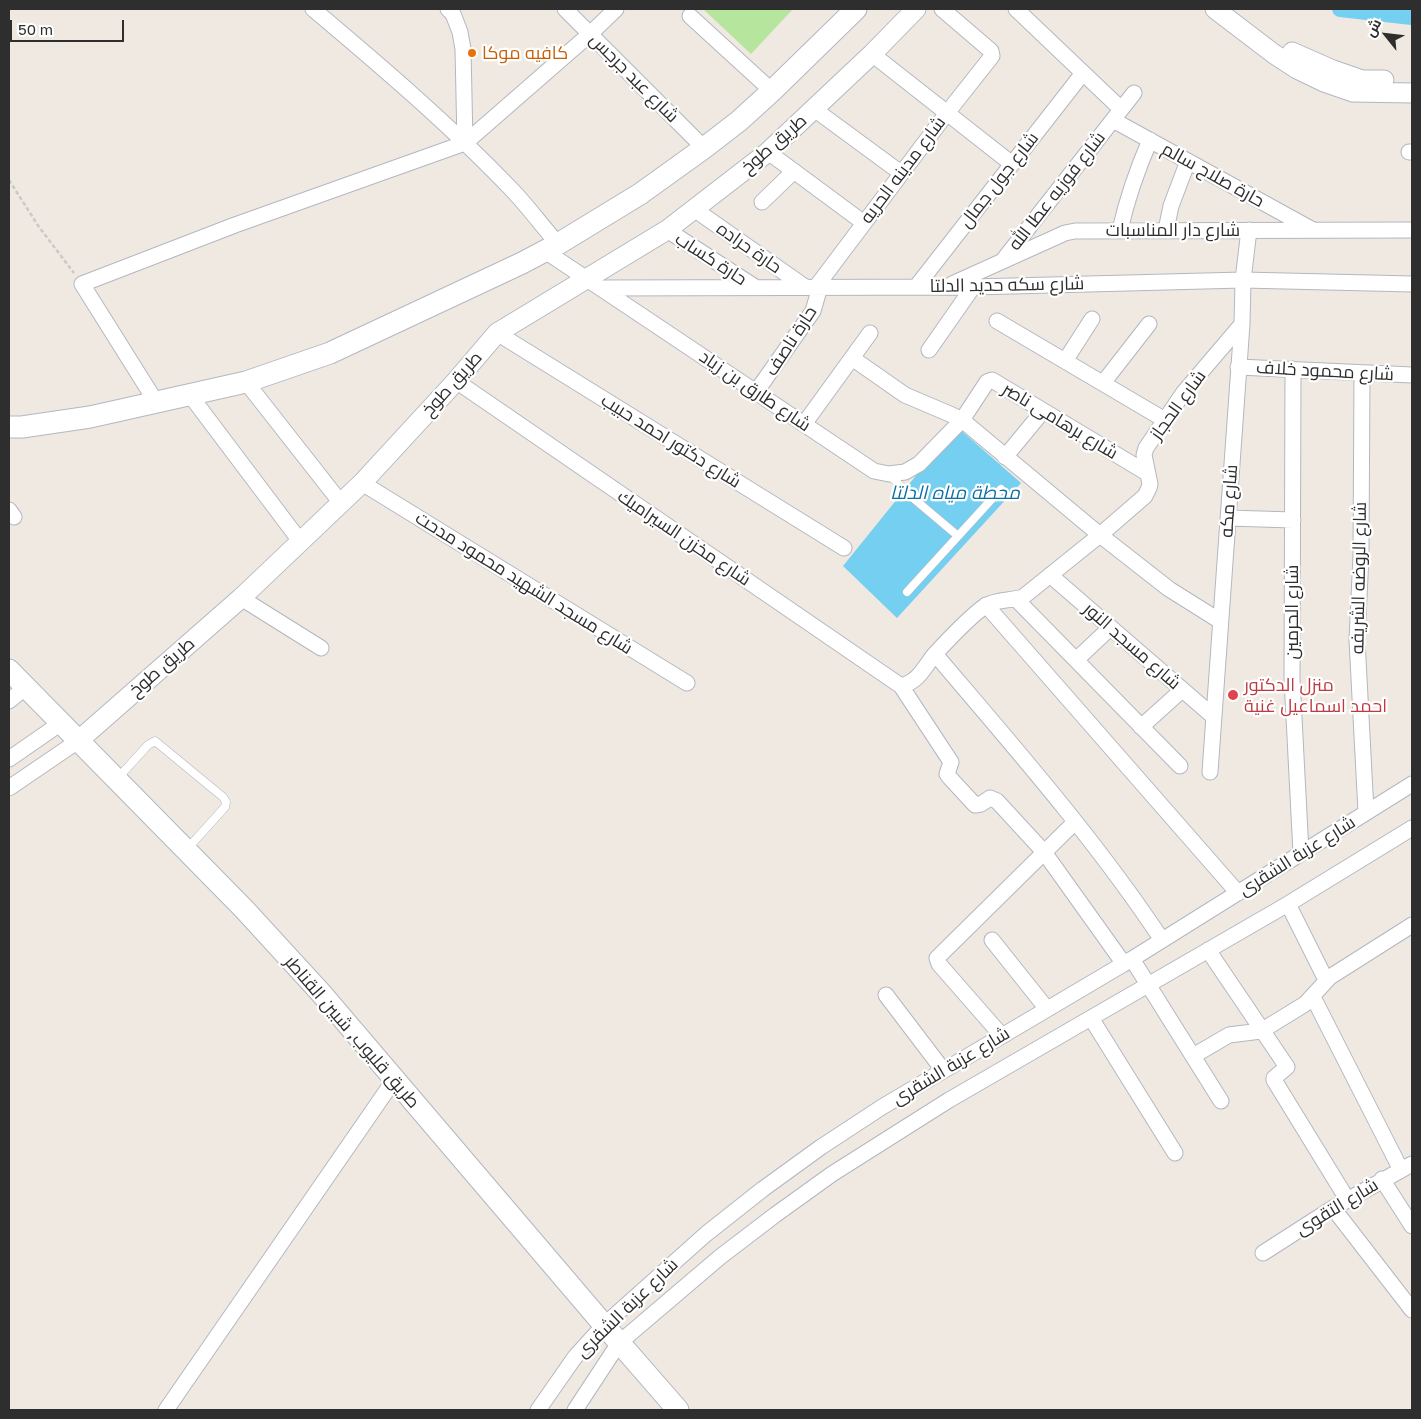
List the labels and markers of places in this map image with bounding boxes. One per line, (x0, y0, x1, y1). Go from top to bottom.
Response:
place label: كافيه موكا (482, 42, 568, 64)
marker: كافيه موكا (466, 47, 478, 59)
place label: منزل الدكتور احمد اسماعيل غنية (1244, 674, 1387, 716)
marker: منزل الدكتور احمد اسماعيل غنية (1226, 688, 1240, 702)

